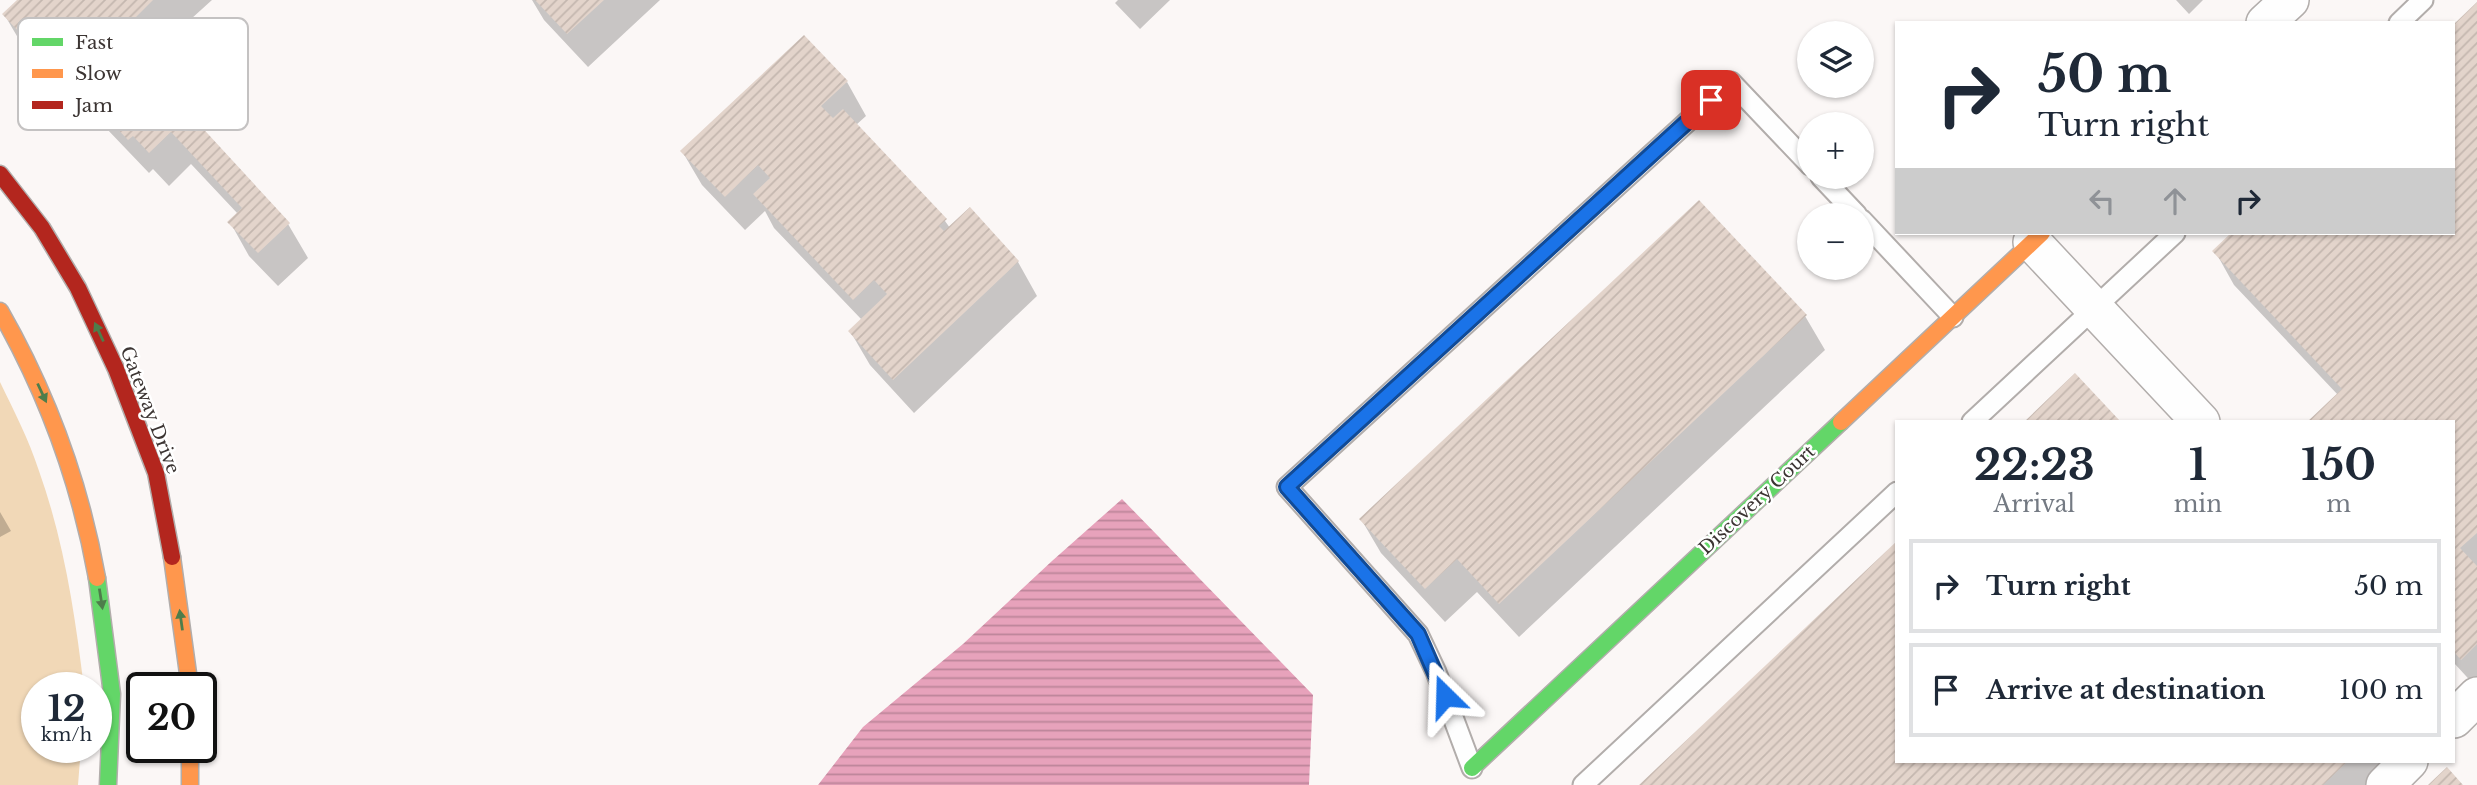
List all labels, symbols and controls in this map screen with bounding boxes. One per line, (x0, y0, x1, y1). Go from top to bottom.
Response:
legend (18, 18, 248, 130)
map controls (1797, 21, 1874, 280)
button: layers (1797, 21, 1874, 98)
text: Fast (75, 31, 114, 54)
text: 50 m (2038, 44, 2171, 105)
icon: right (1923, 49, 2014, 140)
text: Slow (75, 62, 122, 85)
pin (1681, 70, 1741, 130)
icon: arrive (1692, 81, 1730, 119)
text: Jam (72, 94, 113, 117)
text: Turn right (2038, 105, 2209, 145)
button: + (1797, 112, 1874, 189)
icon: left (2083, 182, 2121, 220)
icon: ahead (2156, 182, 2194, 220)
icon: right (2229, 182, 2267, 220)
button: − (1797, 203, 1874, 280)
one-way arrow (93, 322, 104, 343)
street label: Gateway Drive (116, 343, 184, 477)
one-way arrow (37, 383, 48, 404)
text: 22:23 (1974, 439, 2095, 491)
text: 1 (2189, 439, 2207, 491)
text: 150 (2301, 439, 2376, 491)
street label: Discovery Court (1694, 440, 1820, 559)
text: Arrival (1994, 490, 2075, 518)
text: min (2174, 490, 2222, 518)
text: m (2326, 490, 2351, 518)
icon: right (1927, 567, 1965, 605)
text: Turn right (1986, 570, 2131, 602)
text: 50 m (2354, 570, 2423, 602)
one-way arrow (96, 588, 107, 610)
one-way arrow (176, 609, 187, 631)
position arrow (1408, 659, 1482, 733)
icon: arrive (1927, 671, 1965, 709)
speed limit sign: 20 (126, 672, 217, 763)
text: Arrive at destination (1986, 674, 2266, 706)
text: 100 m (2339, 674, 2423, 706)
text: 12 (47, 687, 86, 730)
text: km/h (41, 724, 92, 746)

